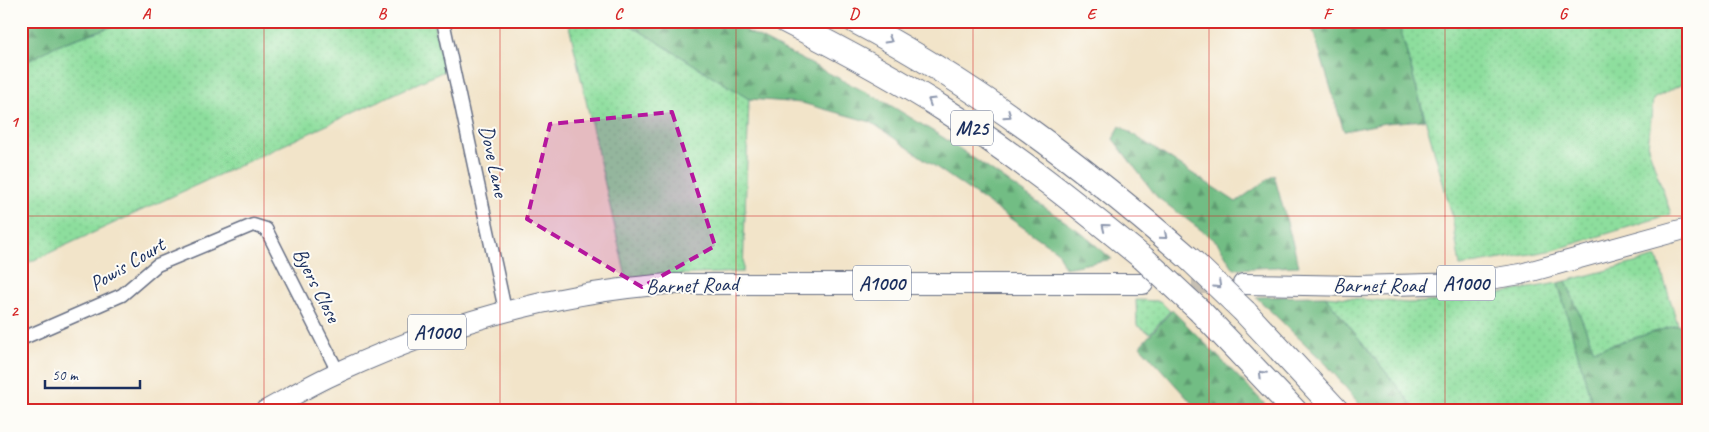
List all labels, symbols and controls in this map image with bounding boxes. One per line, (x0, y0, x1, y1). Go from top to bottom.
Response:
text: A (142, 4, 152, 24)
text: B (378, 4, 388, 24)
text: C (614, 4, 624, 24)
text: D (849, 4, 860, 24)
text: E (1087, 4, 1098, 24)
text: F (1323, 4, 1334, 24)
text: G (1559, 4, 1569, 24)
one-way arrow (883, 34, 892, 44)
one-way arrow (928, 98, 937, 108)
one-way arrow (1002, 109, 1012, 118)
road number: M25 (951, 110, 993, 146)
text: 1 (10, 112, 19, 132)
street label: Dove Lane (474, 123, 515, 201)
one-way arrow (1102, 225, 1111, 233)
street label: Powis Court (85, 230, 171, 297)
one-way arrow (1158, 230, 1167, 239)
street label: Byers Close (287, 243, 347, 328)
road number: A1000 (853, 266, 911, 300)
road number: A1000 (1437, 266, 1495, 300)
street label: Barnet Road (646, 270, 742, 300)
street label: Barnet Road (1333, 272, 1429, 298)
one-way arrow (1213, 279, 1222, 288)
text: 2 (10, 301, 19, 321)
road number: A1000 (408, 314, 466, 350)
scale bar (45, 357, 140, 389)
text: 50 m (52, 366, 79, 385)
one-way arrow (1259, 371, 1268, 380)

